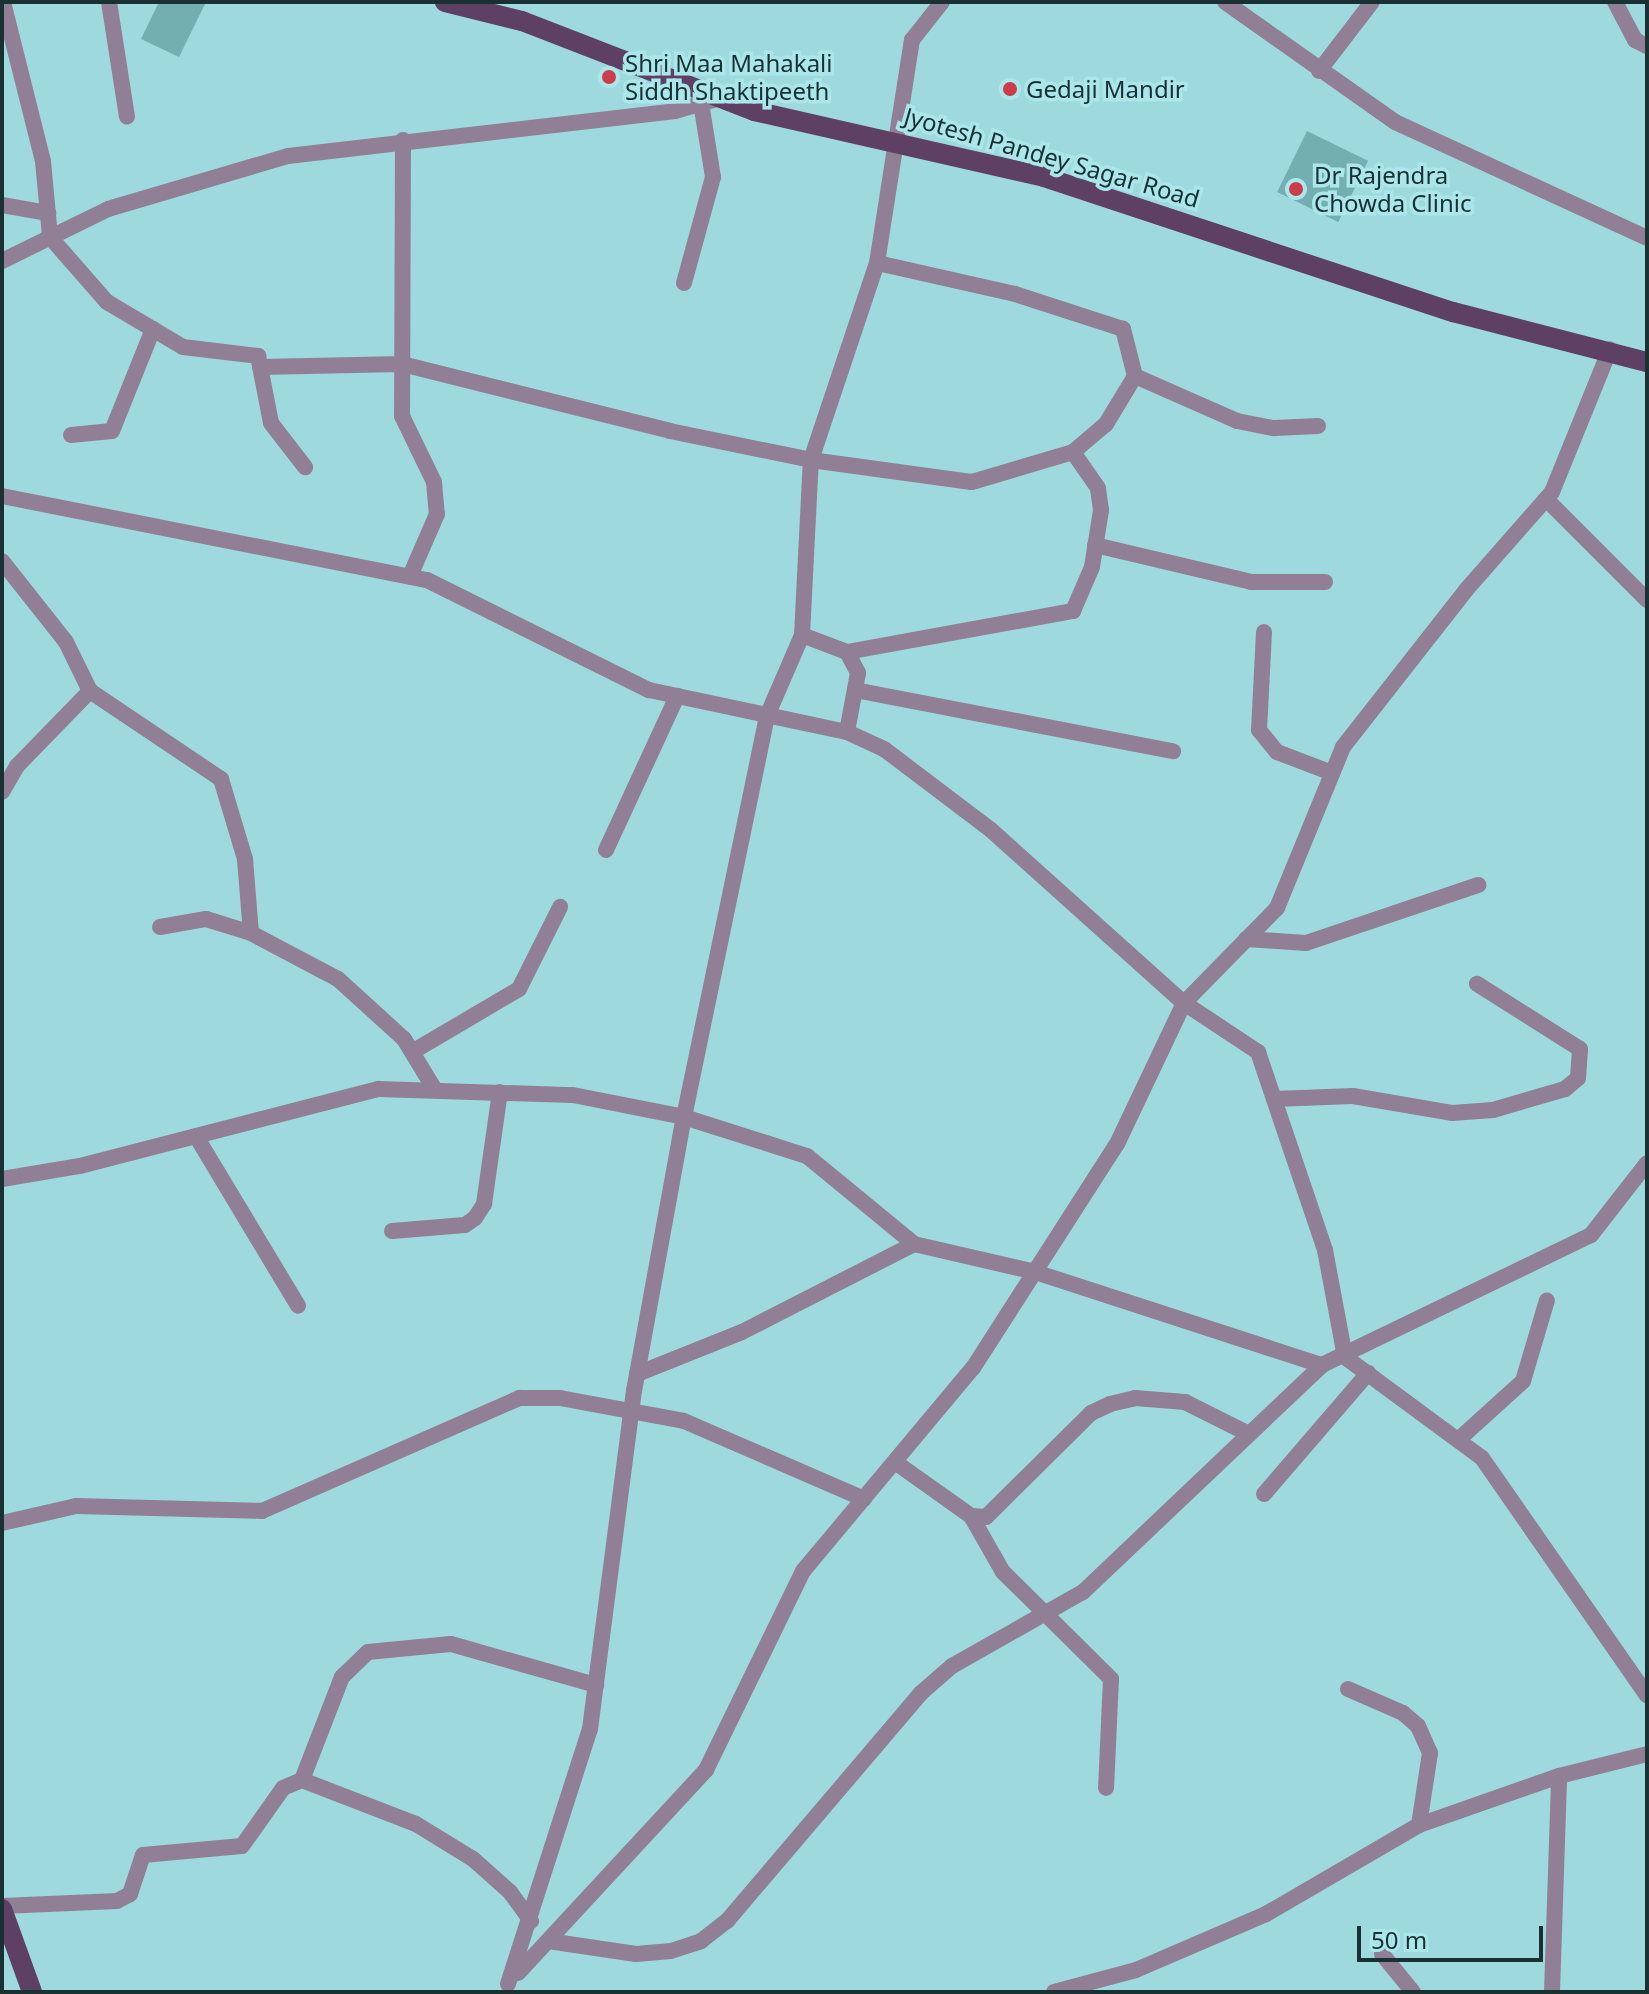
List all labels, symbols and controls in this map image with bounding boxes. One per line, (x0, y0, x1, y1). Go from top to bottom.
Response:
place label: Shri Maa Mahakali Siddh Shaktipeeth (625, 49, 832, 105)
marker: Shri Maa Mahakali Siddh Shaktipeeth (600, 68, 618, 86)
place label: Gedaji Mandir (1026, 75, 1185, 103)
marker: Gedaji Mandir (1001, 80, 1019, 98)
street label: Jyotesh Pandey Sagar Road (901, 101, 1203, 213)
place label: Dr Rajendra Chowda Clinic (1314, 161, 1471, 217)
marker: Dr Rajendra Chowda Clinic (1285, 178, 1307, 200)
scale bar (1361, 1910, 1547, 1960)
text: 50 m (1371, 1923, 1427, 1956)

